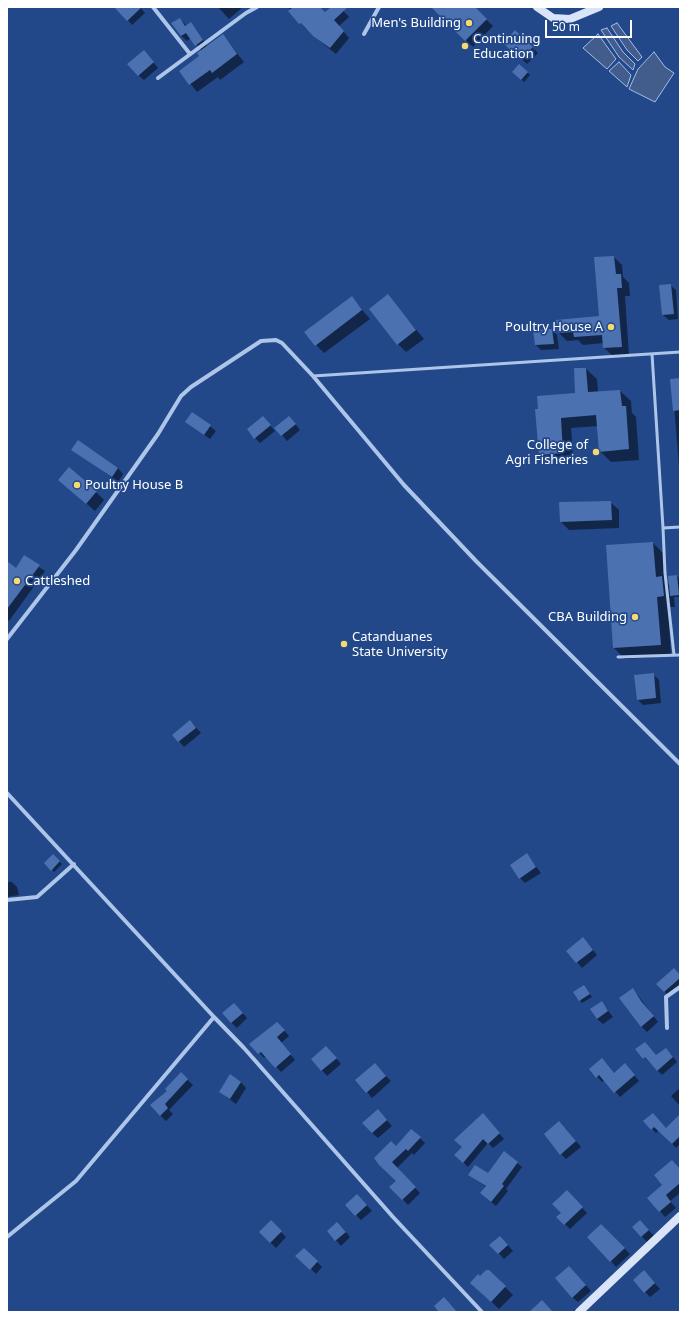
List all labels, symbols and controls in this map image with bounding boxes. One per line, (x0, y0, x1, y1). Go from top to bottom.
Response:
scale bar (547, 12, 634, 38)
place label: Men's Building (371, 15, 461, 31)
marker: Men's Building (464, 18, 474, 28)
text: 50 m (552, 18, 580, 35)
place label: Continuing Education (473, 31, 541, 62)
marker: Continuing Education (460, 41, 470, 51)
place label: Poultry House A (505, 319, 603, 335)
marker: Poultry House A (606, 322, 616, 332)
place label: College of Agri Fisheries (506, 437, 588, 468)
marker: College of Agri Fisheries (591, 447, 601, 457)
place label: Poultry House B (85, 477, 183, 493)
marker: Poultry House B (72, 480, 82, 490)
place label: Cattleshed (25, 573, 90, 589)
marker: Cattleshed (12, 576, 22, 586)
place label: CBA Building (548, 609, 627, 625)
marker: CBA Building (630, 612, 640, 622)
place label: Catanduanes State University (352, 629, 448, 660)
marker: Catanduanes State University (339, 639, 349, 649)

